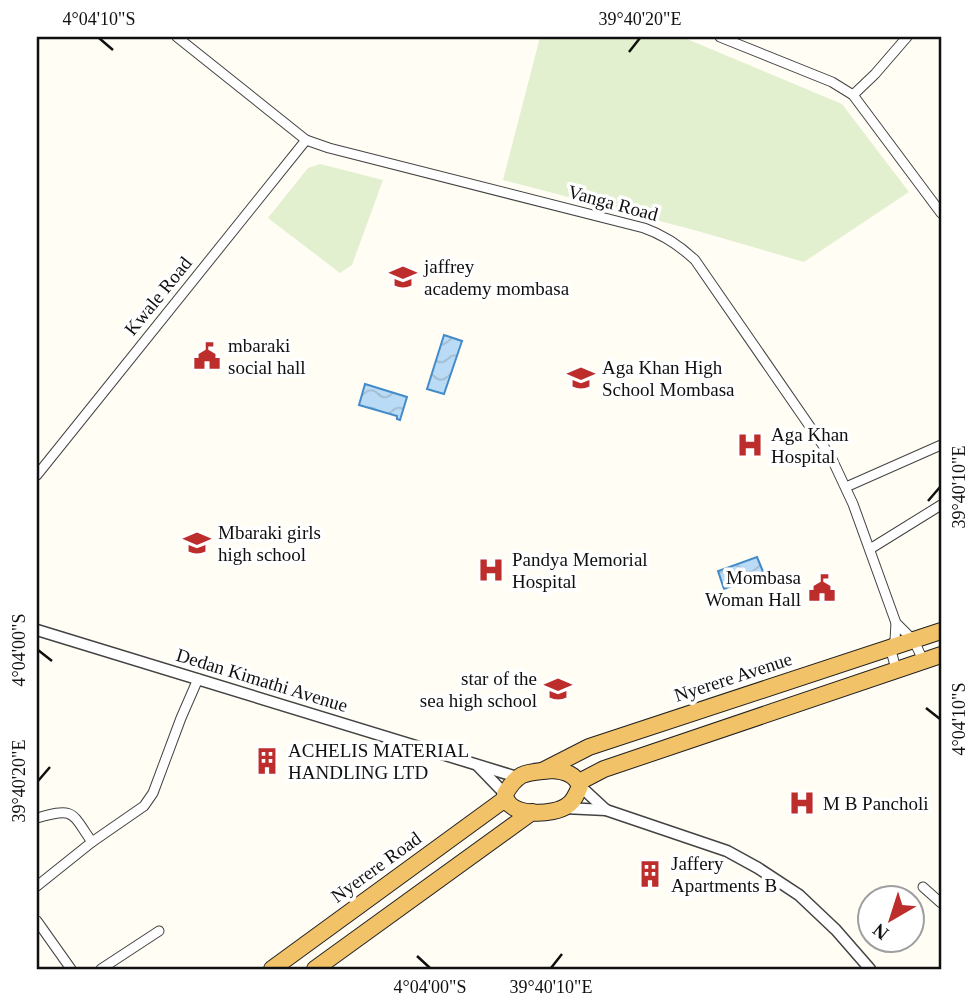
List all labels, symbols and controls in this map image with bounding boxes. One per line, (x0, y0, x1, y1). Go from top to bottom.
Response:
text: 4°04'10"S (63, 9, 135, 29)
text: 39°40'20"E (599, 9, 681, 29)
street label: Vanga Road (566, 181, 661, 225)
street label: Kwale Road (120, 252, 196, 339)
place label: jaffrey academy mombasa (423, 256, 570, 299)
school or university icon: jaffrey academy mombasa (388, 262, 418, 292)
place label: mbaraki social hall (228, 335, 306, 378)
public building icon: mbaraki social hall (192, 341, 222, 371)
place label: Aga Khan High School Mombasa (602, 357, 735, 400)
school or university icon: Aga Khan High School Mombasa (566, 363, 596, 393)
place label: Aga Khan Hospital (771, 424, 849, 467)
hospital icon: Aga Khan Hospital (735, 430, 765, 460)
text: 39°40'10"E (949, 446, 969, 528)
place label: Mbaraki girls high school (218, 522, 321, 565)
school or university icon: Mbaraki girls high school (182, 528, 212, 558)
place label: Pandya Memorial Hospital (512, 549, 648, 592)
hospital icon: Pandya Memorial Hospital (476, 555, 506, 585)
place label: Mombasa Woman Hall (705, 567, 802, 610)
public building icon: Mombasa Woman Hall (807, 573, 837, 603)
text: 4°04'00"S (9, 614, 29, 686)
street label: Dedan Kimathi Avenue (174, 644, 350, 716)
street label: Nyerere Avenue (671, 648, 795, 706)
place label: star of the sea high school (420, 668, 537, 711)
school or university icon: star of the sea high school (543, 674, 573, 704)
text: 4°04'10"S (949, 683, 969, 755)
text: 39°40'20"E (9, 740, 29, 822)
place label: ACHELIS MATERIAL HANDLING LTD (288, 740, 469, 783)
building icon: ACHELIS MATERIAL HANDLING LTD (252, 746, 282, 776)
hospital icon: M B Pancholi (787, 788, 817, 818)
place label: M B Pancholi (823, 793, 929, 814)
street label: Nyerere Road (327, 827, 425, 907)
place label: Jaffery Apartments B (671, 853, 777, 896)
building icon: Jaffery Apartments B (635, 859, 665, 889)
north arrow (856, 884, 926, 954)
text: N (868, 919, 893, 944)
text: 4°04'00"S (394, 977, 466, 997)
text: 39°40'10"E (510, 977, 592, 997)

